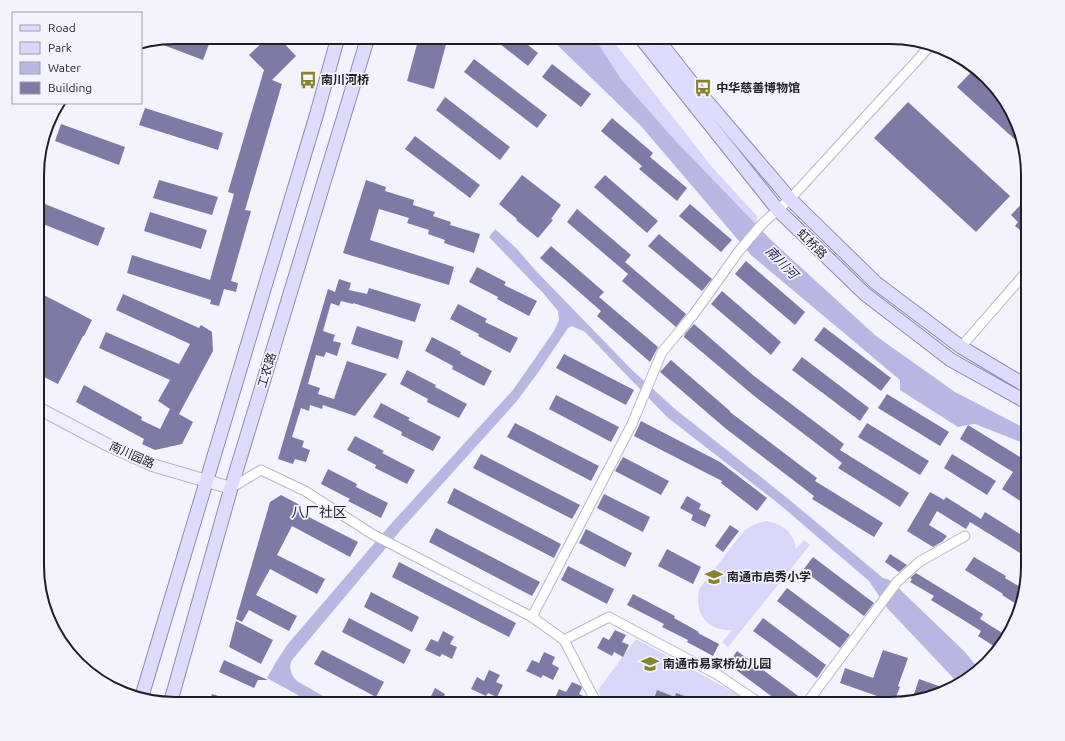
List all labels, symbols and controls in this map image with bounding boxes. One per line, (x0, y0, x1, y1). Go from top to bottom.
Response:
legend (12, 12, 142, 104)
text: Road (48, 21, 76, 34)
text: Park (48, 41, 72, 54)
text: Water (48, 61, 81, 74)
bus stop icon: 南川河桥 (298, 70, 318, 90)
place label: 南川河桥 (321, 73, 369, 86)
bus stop icon: 中华慈善博物馆 (693, 78, 713, 98)
text: Building (48, 81, 92, 94)
place label: 中华慈善博物馆 (716, 81, 800, 94)
street label: 虹桥路 (795, 226, 830, 261)
water label: 南川河 (763, 243, 803, 283)
street label: 工农路 (255, 351, 278, 389)
street label: 南川园路 (108, 439, 157, 470)
district label: 八厂社区 (291, 504, 347, 520)
school or university icon: 南通市启秀小学 (704, 567, 724, 587)
place label: 南通市启秀小学 (727, 570, 811, 583)
school or university icon: 南通市易家桥幼儿园 (640, 654, 660, 674)
place label: 南通市易家桥幼儿园 (663, 657, 771, 670)

